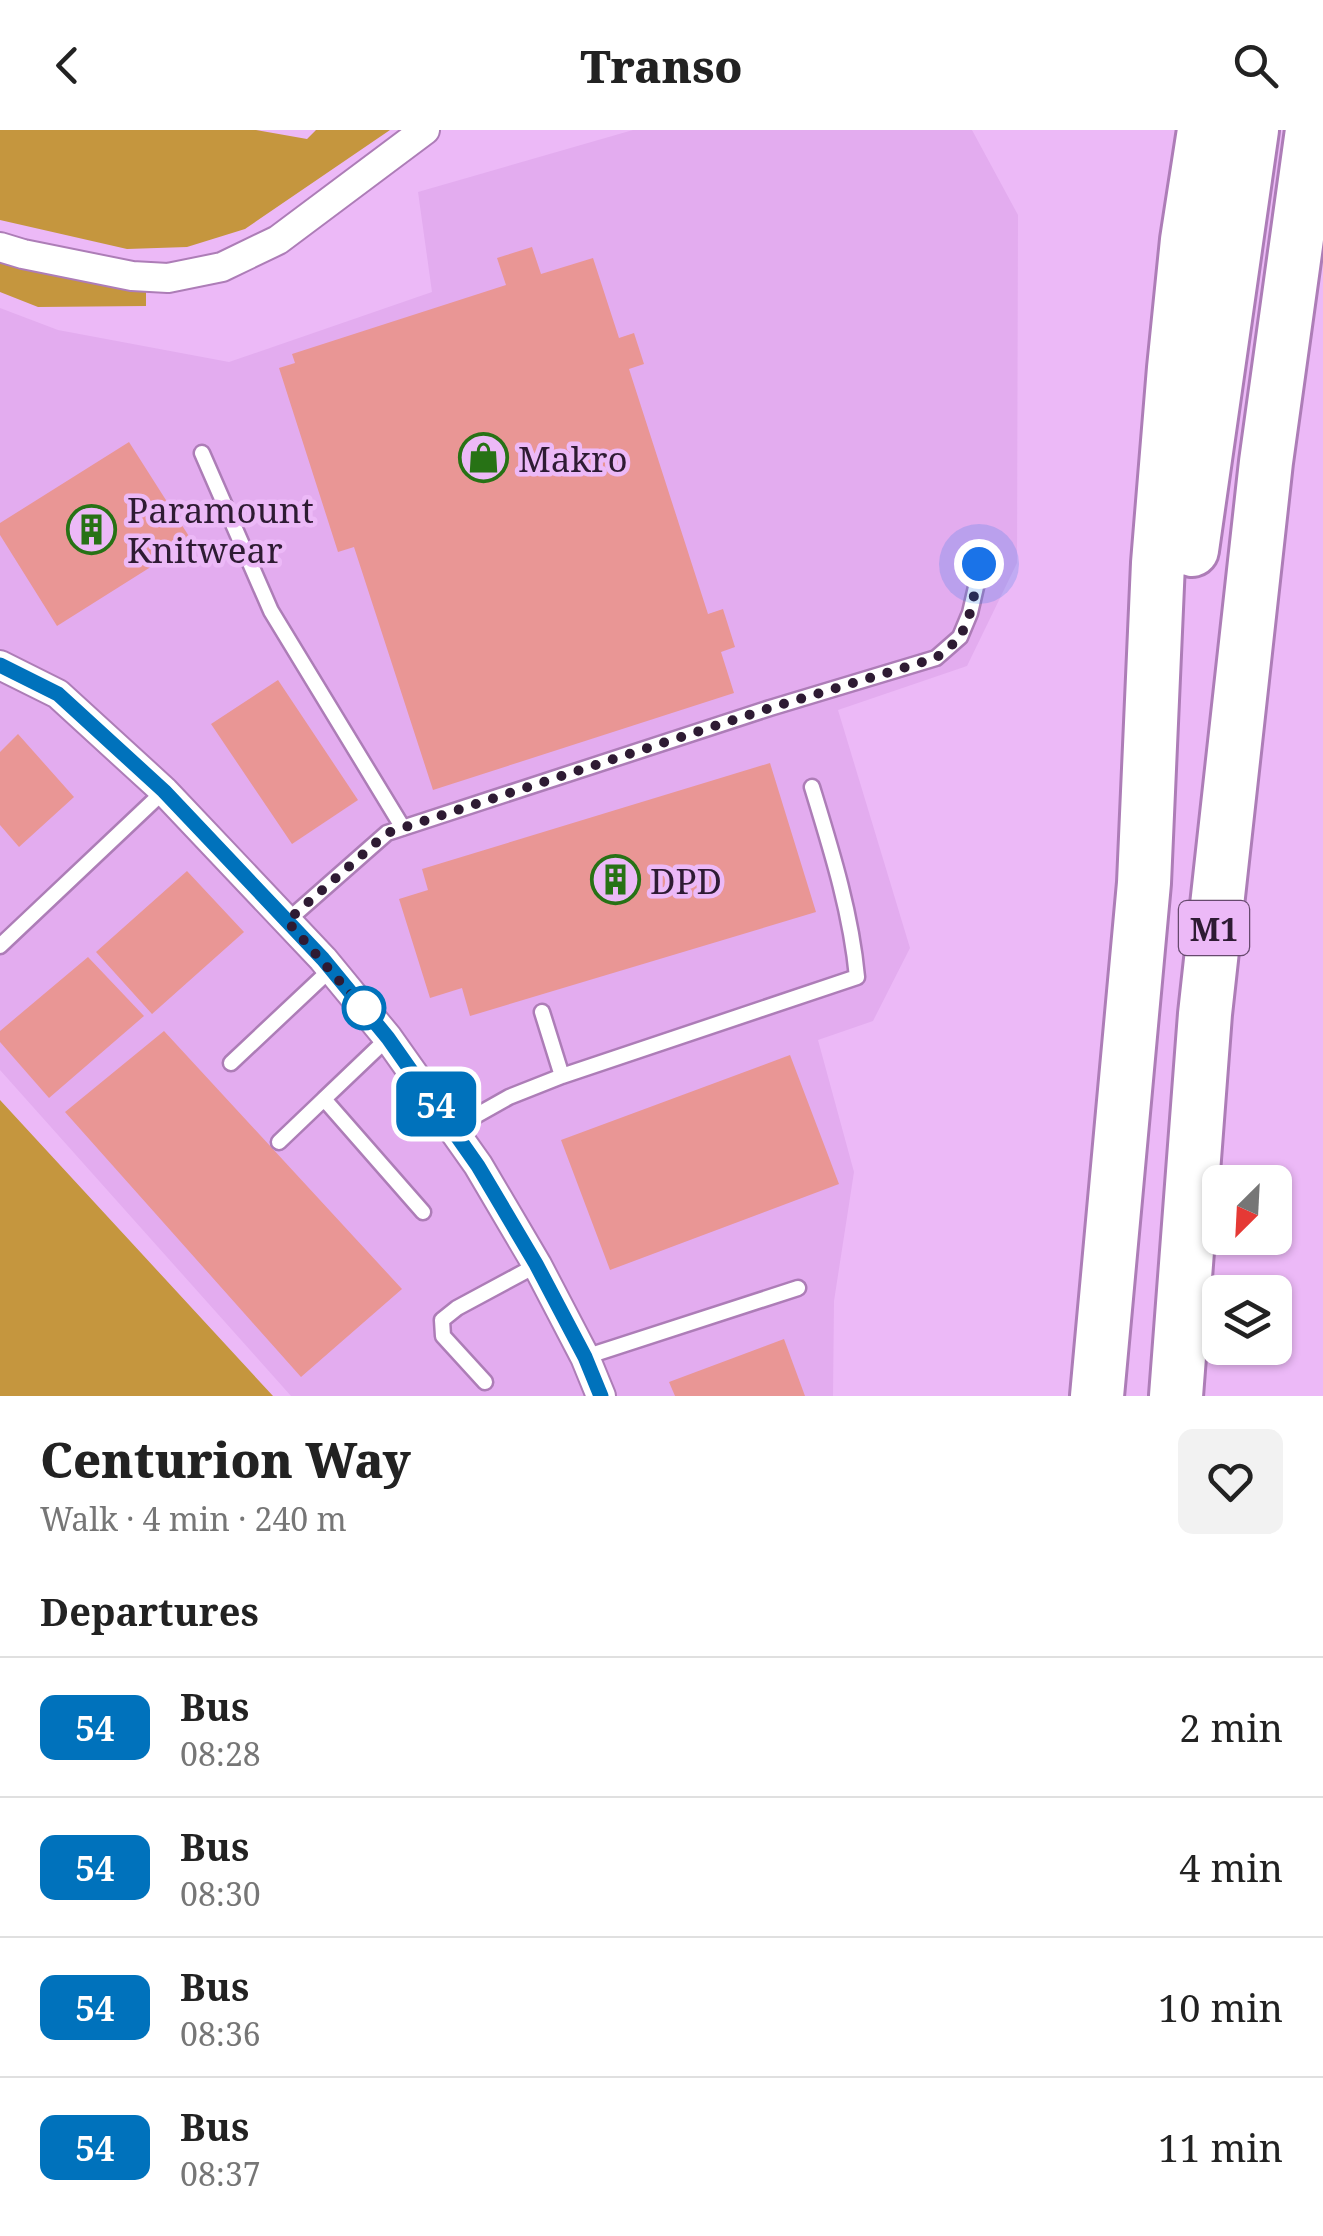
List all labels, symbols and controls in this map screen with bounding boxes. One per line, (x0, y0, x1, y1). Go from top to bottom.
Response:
text: Transo (580, 35, 743, 96)
icon: back (40, 38, 95, 93)
icon: search (1228, 38, 1283, 93)
shop icon: Makro (457, 432, 509, 484)
place label: Makro (518, 435, 628, 482)
place label: Paramount Knitwear (127, 486, 314, 573)
building icon: Paramount Knitwear (66, 503, 118, 555)
your location (954, 539, 1004, 589)
building icon: DPD (589, 854, 641, 906)
place label: DPD (650, 857, 722, 904)
road number: M1 (1179, 901, 1249, 955)
unlabelled marker (343, 987, 385, 1029)
line badge: 54 (391, 1072, 481, 1136)
text: 54 (416, 1081, 456, 1128)
north arrow (1202, 1165, 1292, 1255)
map controls (1202, 1165, 1292, 1365)
button: layers (1202, 1275, 1292, 1365)
text: Centurion Way (40, 1427, 411, 1492)
button: heart (1178, 1429, 1283, 1534)
text: Walk · 4 min · 240 m (40, 1497, 347, 1540)
text: Departures (40, 1585, 259, 1637)
text: Bus (180, 1680, 249, 1732)
text: 2 min (1179, 1701, 1283, 1753)
text: 54 (75, 1704, 115, 1751)
text: 08:28 (180, 1732, 261, 1775)
text: Bus (180, 1820, 249, 1872)
text: 4 min (1179, 1841, 1283, 1893)
text: 54 (75, 1844, 115, 1891)
text: 08:30 (180, 1872, 261, 1915)
text: Bus (180, 1960, 249, 2012)
text: 10 min (1158, 1981, 1283, 2033)
text: 54 (75, 1984, 115, 2031)
text: 08:36 (180, 2012, 261, 2055)
text: Bus (180, 2100, 249, 2152)
text: 11 min (1158, 2121, 1283, 2173)
text: 54 (75, 2124, 115, 2171)
text: 08:37 (180, 2152, 261, 2195)

